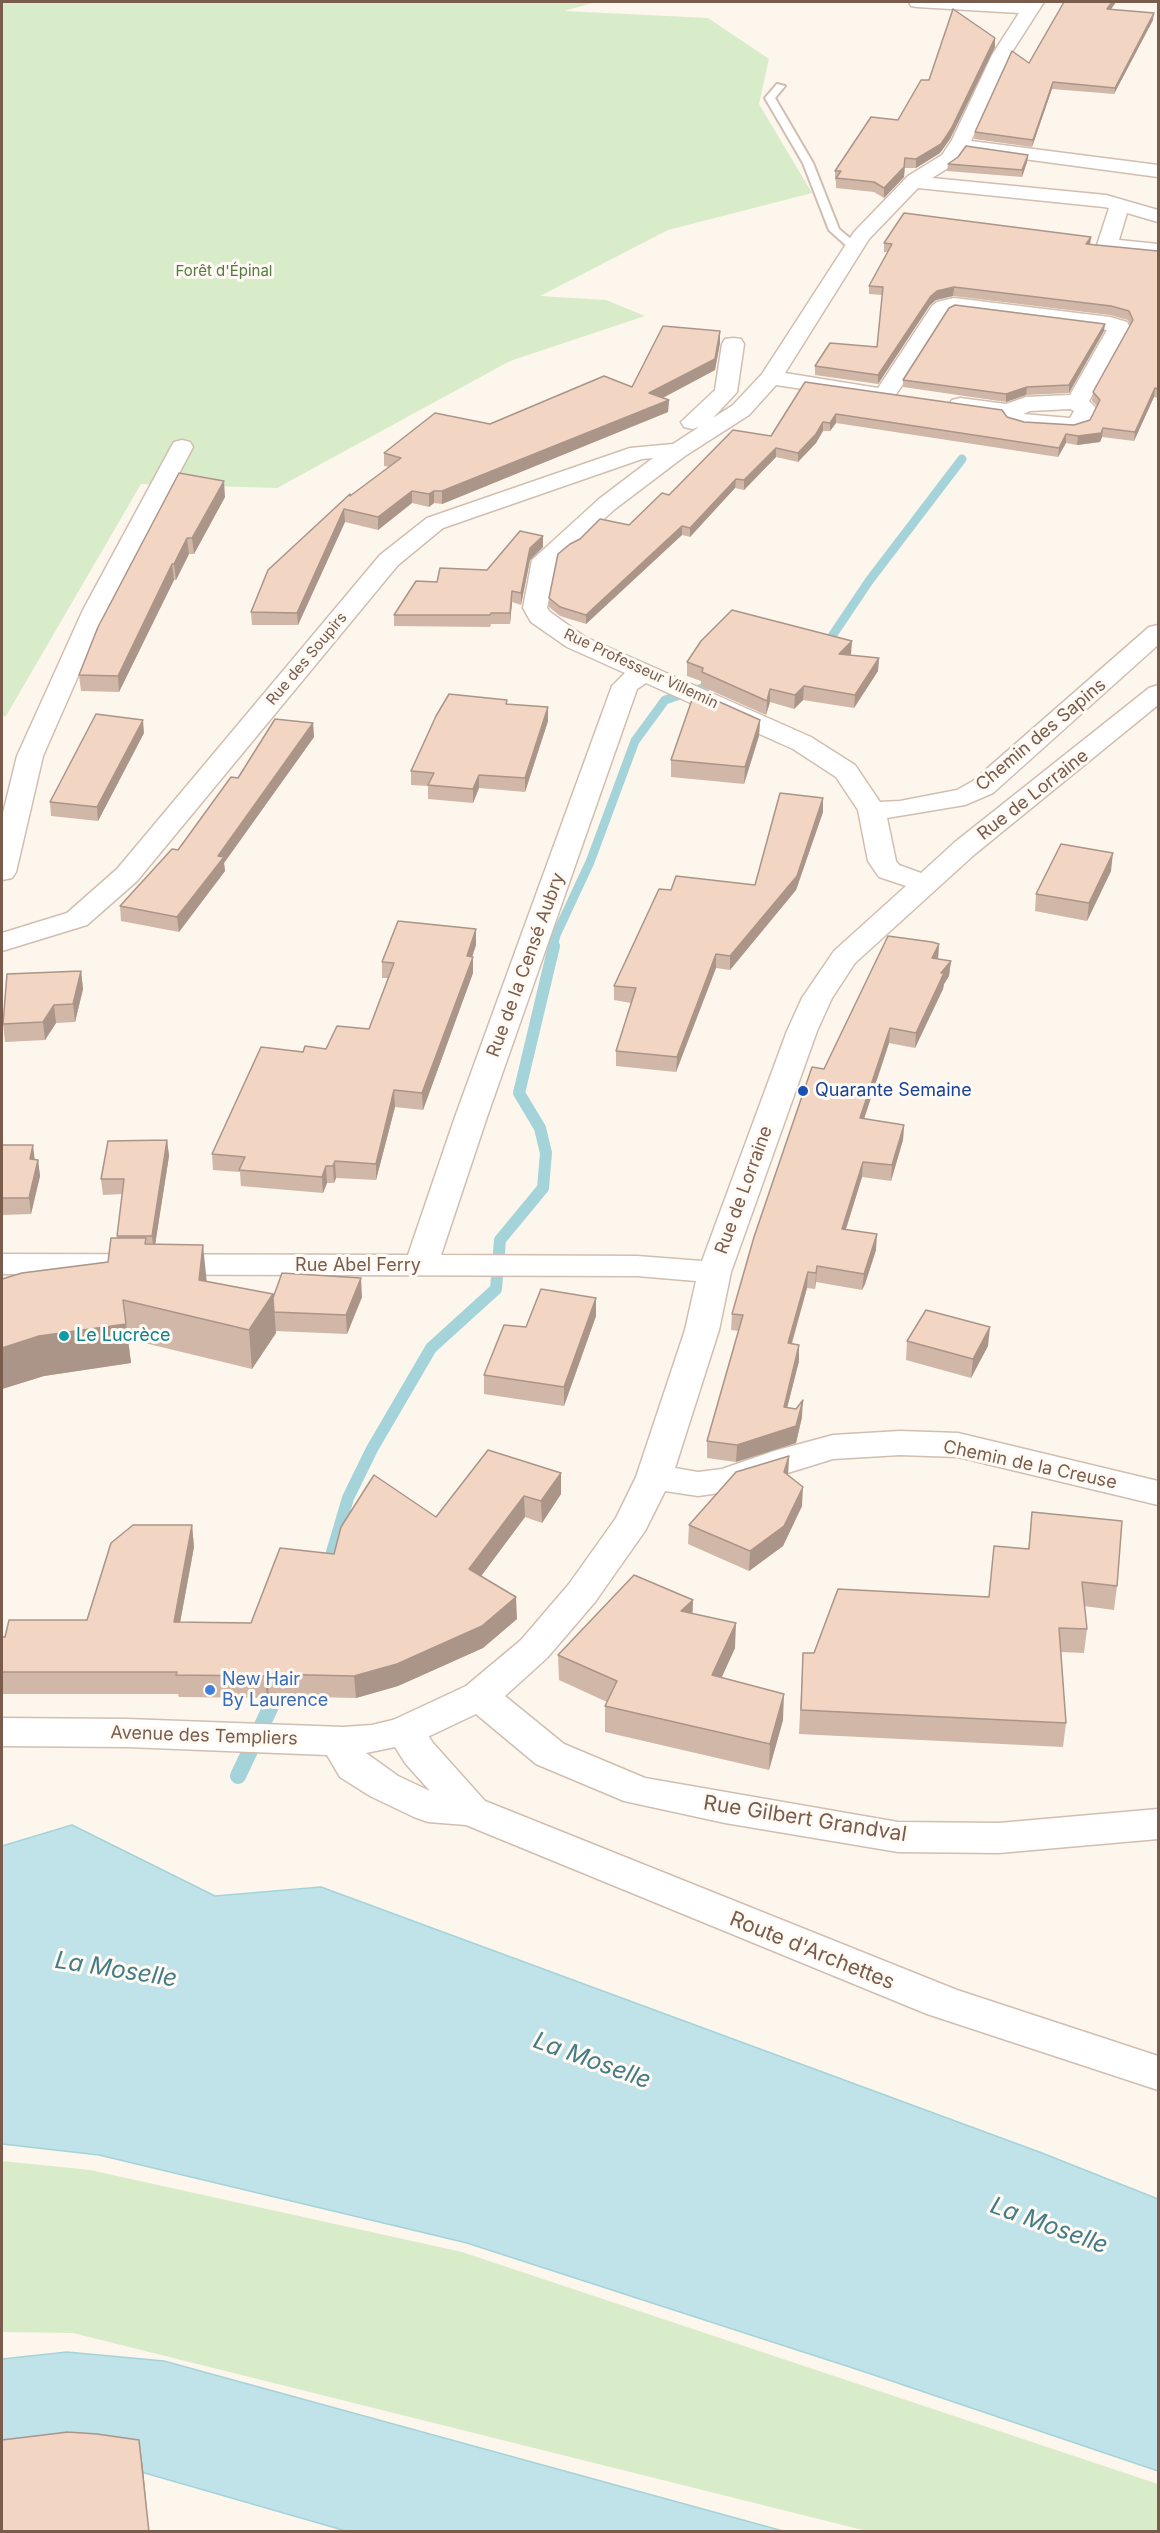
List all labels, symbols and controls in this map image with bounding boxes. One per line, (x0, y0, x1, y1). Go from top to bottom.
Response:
park label: Forêt d'Épinal (176, 262, 272, 280)
street label: Rue des Soupirs (263, 609, 351, 709)
street label: Rue Professeur Villemin (561, 625, 721, 713)
street label: Chemin des Sapins (971, 674, 1111, 796)
street label: Rue de Lorraine (973, 745, 1093, 845)
street label: Rue de la Censé Aubry (483, 870, 569, 1060)
place label: Quarante Semaine (815, 1080, 972, 1102)
marker: Quarante Semaine (796, 1084, 810, 1098)
street label: Rue de Lorraine (711, 1123, 777, 1257)
street label: Rue Abel Ferry (295, 1255, 421, 1277)
place label: Le Lucrèce (76, 1325, 171, 1347)
marker: Le Lucrèce (57, 1329, 71, 1343)
street label: Chemin de la Creuse (941, 1436, 1119, 1494)
place label: New Hair By Laurence (222, 1669, 328, 1712)
marker: New Hair By Laurence (203, 1683, 217, 1697)
street label: Avenue des Templiers (110, 1722, 298, 1750)
street label: Rue Gilbert Grandval (702, 1790, 908, 1848)
street label: Route d'Archettes (726, 1906, 898, 1996)
water label: La Moselle (53, 1946, 179, 1994)
water label: La Moselle (529, 2026, 655, 2096)
water label: La Moselle (986, 2191, 1112, 2261)

